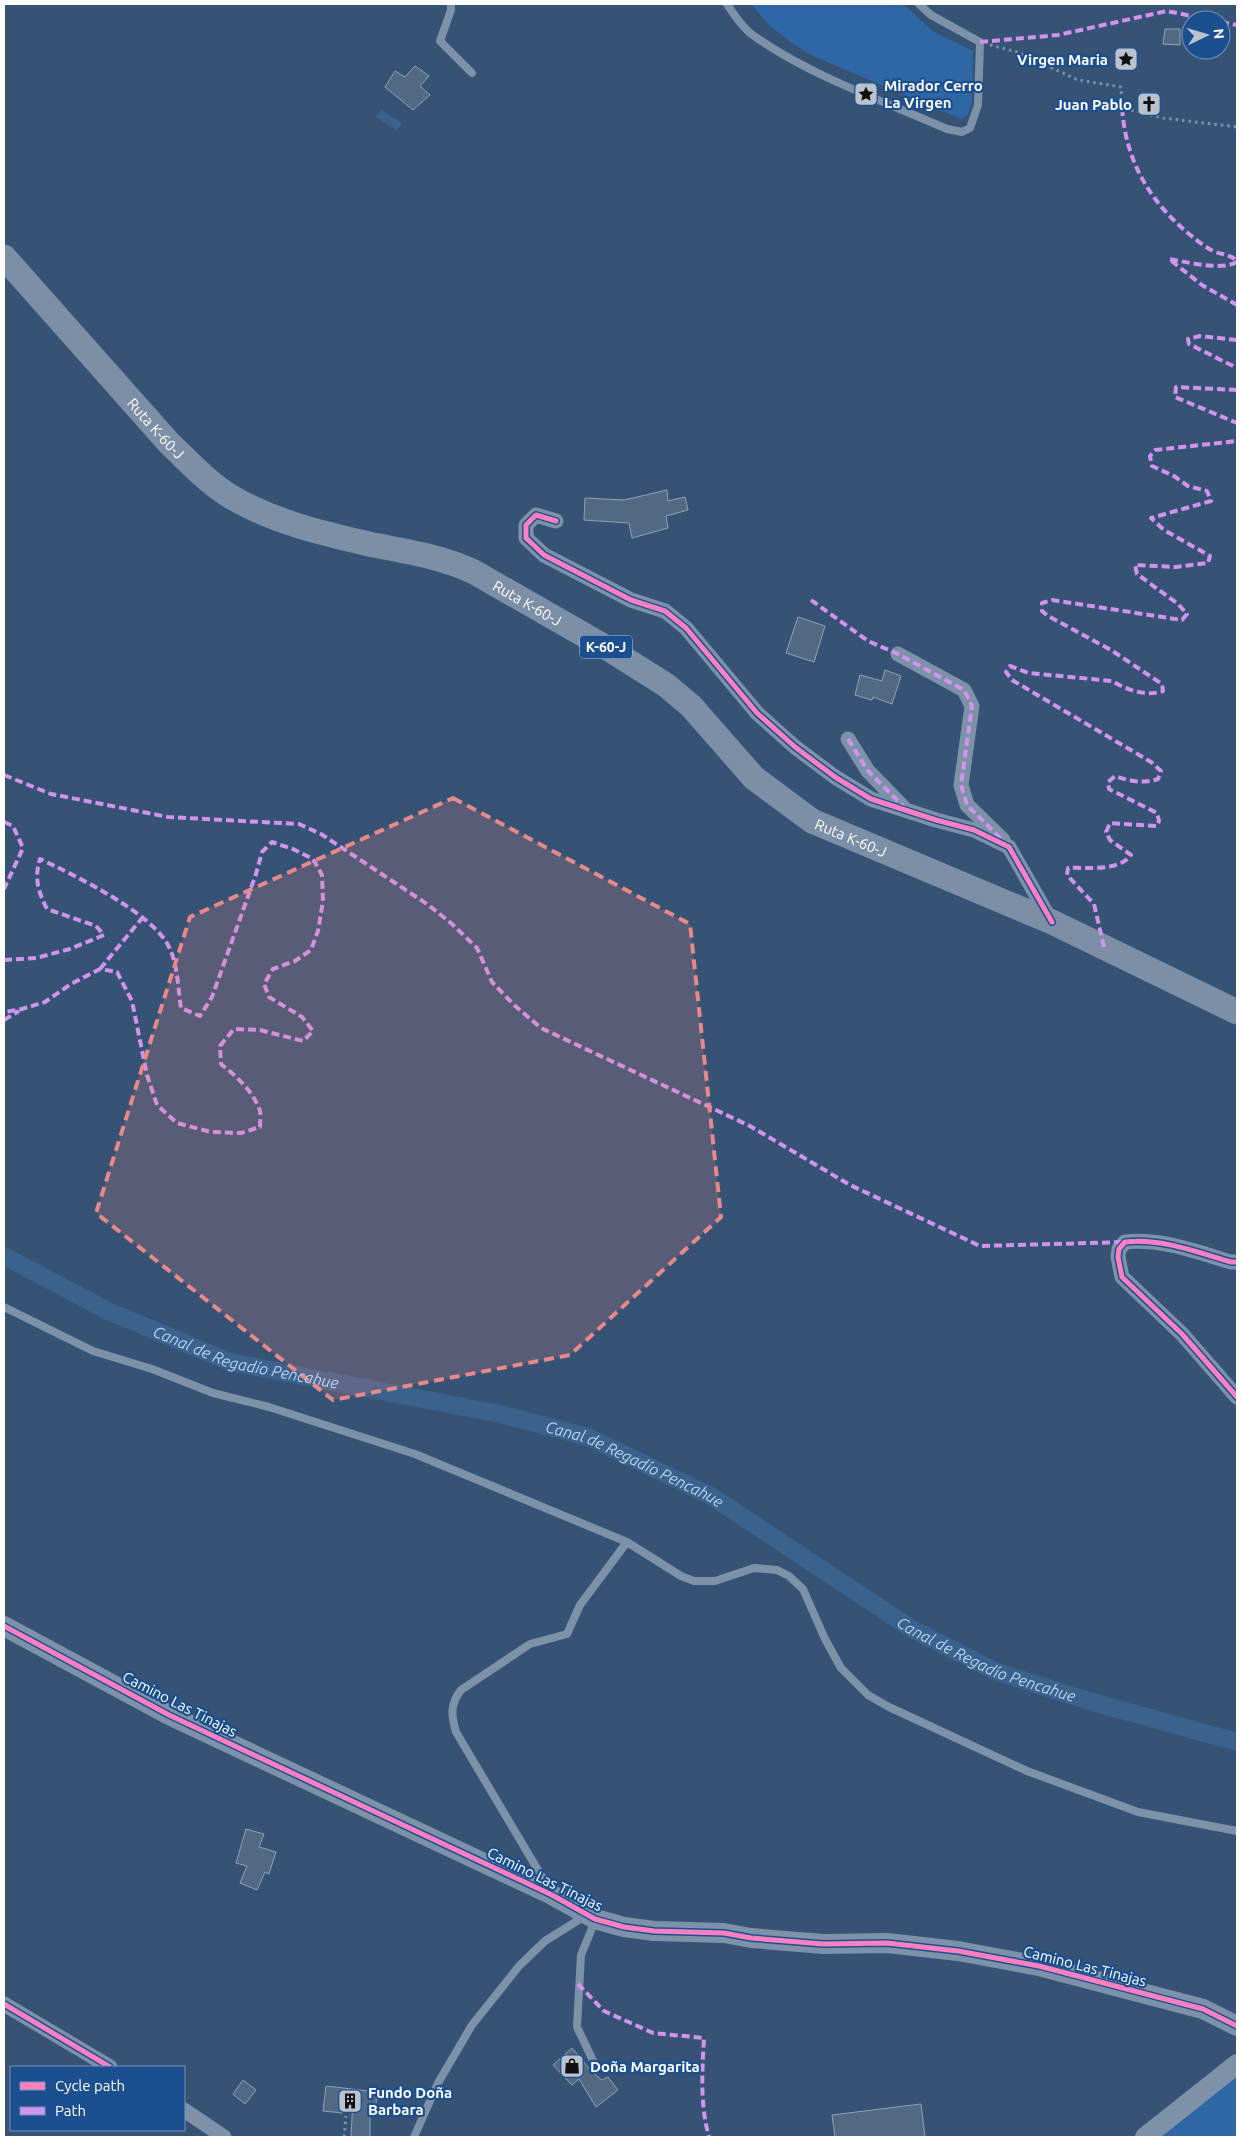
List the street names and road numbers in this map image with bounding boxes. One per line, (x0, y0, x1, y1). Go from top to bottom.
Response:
street label: Ruta K-60-J (124, 394, 188, 462)
street label: Ruta K-60-J (490, 576, 565, 629)
road number: K-60-J (580, 636, 632, 659)
street label: Ruta K-60-J (813, 815, 889, 860)
street label: Camino Las Tinajas (120, 1668, 240, 1740)
street label: Camino Las Tinajas (485, 1844, 605, 1914)
street label: Camino Las Tinajas (1022, 1943, 1148, 1989)

